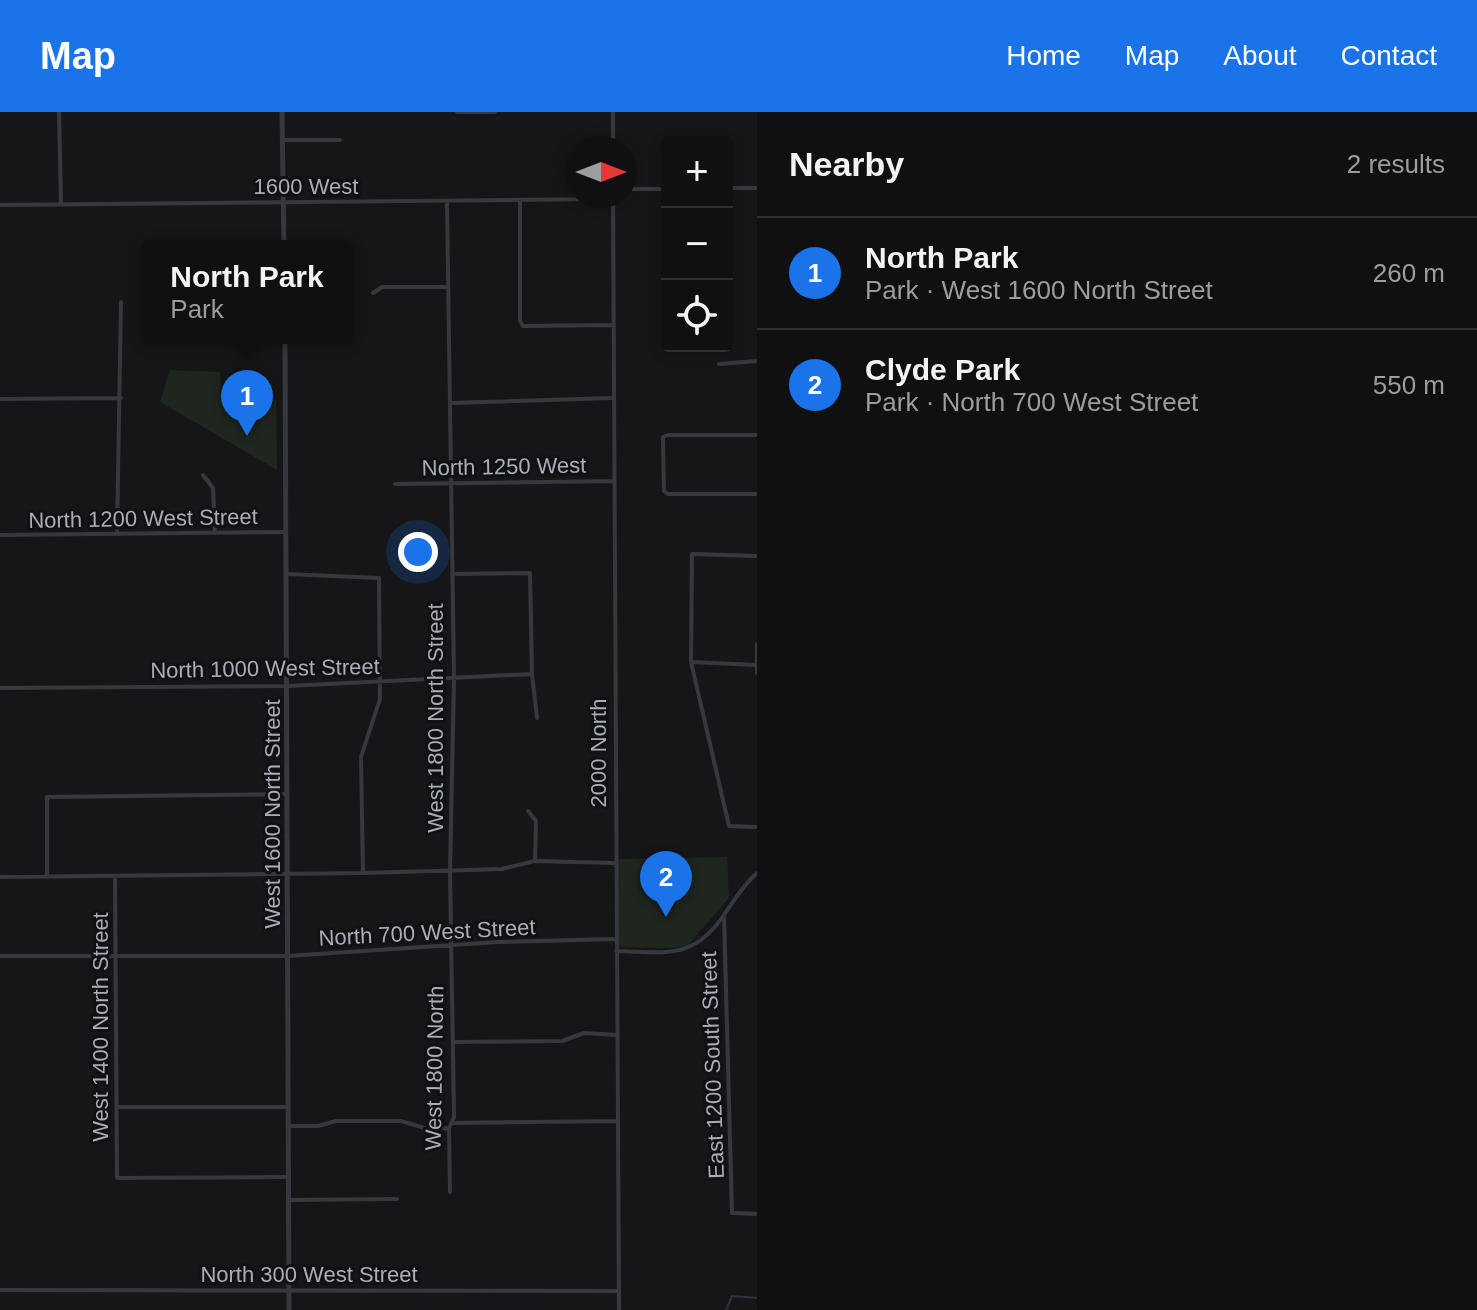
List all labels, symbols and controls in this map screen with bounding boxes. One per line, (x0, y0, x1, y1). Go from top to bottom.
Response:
text: Map (40, 35, 116, 77)
text: Home (1006, 40, 1081, 71)
text: Map (1125, 40, 1179, 71)
text: About (1223, 40, 1297, 71)
text: Contact (1341, 40, 1437, 71)
north arrow (565, 136, 637, 208)
map controls (661, 136, 733, 352)
button: + (661, 136, 733, 208)
text: Nearby (789, 145, 904, 183)
text: 2 results (1347, 149, 1445, 179)
street label: 1600 West (254, 174, 358, 199)
button: − (661, 208, 733, 280)
popup (141, 240, 353, 344)
text: North Park (865, 241, 1018, 274)
text: 1 (808, 258, 822, 288)
text: 260 m (1373, 258, 1445, 288)
text: North Park (170, 260, 324, 293)
text: Park · West 1600 North Street (865, 275, 1213, 305)
button: locate (661, 280, 733, 352)
text: Park (170, 294, 224, 324)
text: Clyde Park (865, 353, 1020, 386)
pin: 1 (221, 370, 273, 436)
text: 2 (808, 370, 822, 400)
text: 550 m (1373, 370, 1445, 400)
text: Park · North 700 West Street (865, 387, 1198, 417)
street label: North 1250 West (421, 453, 587, 480)
street label: North 1200 West Street (28, 504, 258, 533)
your location (398, 532, 438, 572)
street label: West 1800 North Street (423, 603, 448, 833)
street label: North 1000 West Street (150, 654, 380, 683)
street label: West 1600 North Street (260, 699, 285, 929)
street label: 2000 North (586, 699, 611, 807)
pin: 2 (640, 851, 692, 917)
street label: West 1400 North Street (88, 912, 113, 1142)
street label: North 700 West Street (318, 914, 536, 951)
street label: East 1200 South Street (696, 951, 729, 1179)
street label: West 1800 North (421, 985, 448, 1151)
street label: North 300 West Street (200, 1262, 418, 1287)

